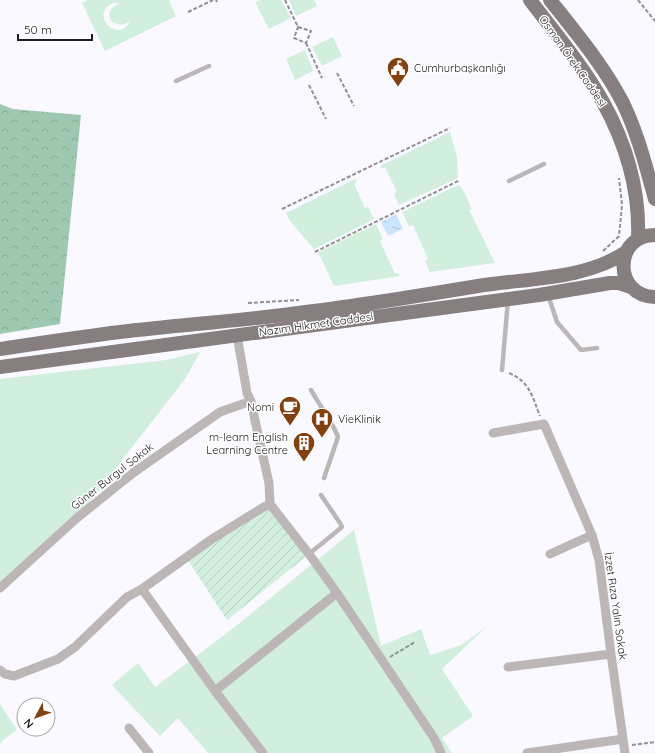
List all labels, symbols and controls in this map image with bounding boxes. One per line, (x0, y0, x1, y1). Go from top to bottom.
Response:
street label: Osman Örek Caddesi (536, 13, 610, 109)
scale bar (18, 16, 92, 42)
text: 50 m (24, 22, 52, 37)
public building icon: Cumhurbaşkanlığı (385, 55, 411, 88)
place label: Cumhurbaşkanlığı (414, 61, 506, 75)
street label: Nazım Hikmet Caddesi (258, 309, 374, 339)
cafe icon: Nomi (277, 394, 303, 427)
place label: Nomi (247, 400, 274, 414)
hospital icon: VieKlinik (309, 406, 335, 439)
place label: VieKlinik (338, 412, 381, 426)
place label: m-learn English Learning Centre (206, 430, 288, 457)
building icon: m-learn English Learning Centre (291, 430, 317, 463)
street label: Güner Burgul Sokak (68, 439, 156, 513)
street label: İzzet Rıza Yalın Sokak (602, 551, 631, 661)
north arrow (16, 697, 56, 737)
text: N (21, 716, 36, 731)

